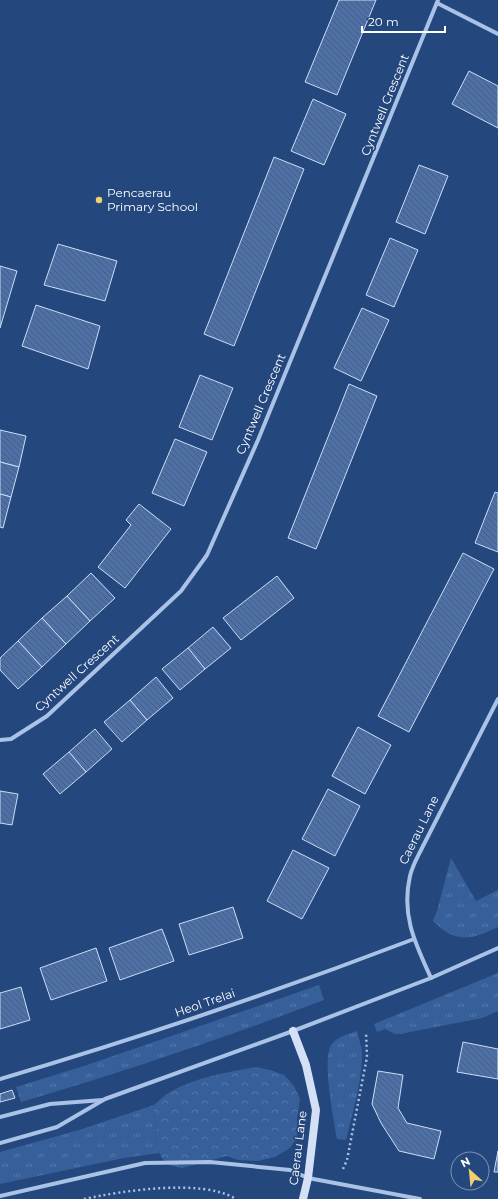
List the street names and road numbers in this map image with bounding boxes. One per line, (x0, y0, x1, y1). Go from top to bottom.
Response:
street label: Cyntwell Crescent (357, 52, 412, 158)
street label: Cyntwell Crescent (232, 351, 289, 457)
street label: Cyntwell Crescent (31, 631, 122, 714)
street label: Caerau Lane (395, 793, 442, 867)
street label: Heol Trelai (173, 985, 237, 1020)
street label: Caerau Lane (285, 1110, 310, 1186)

